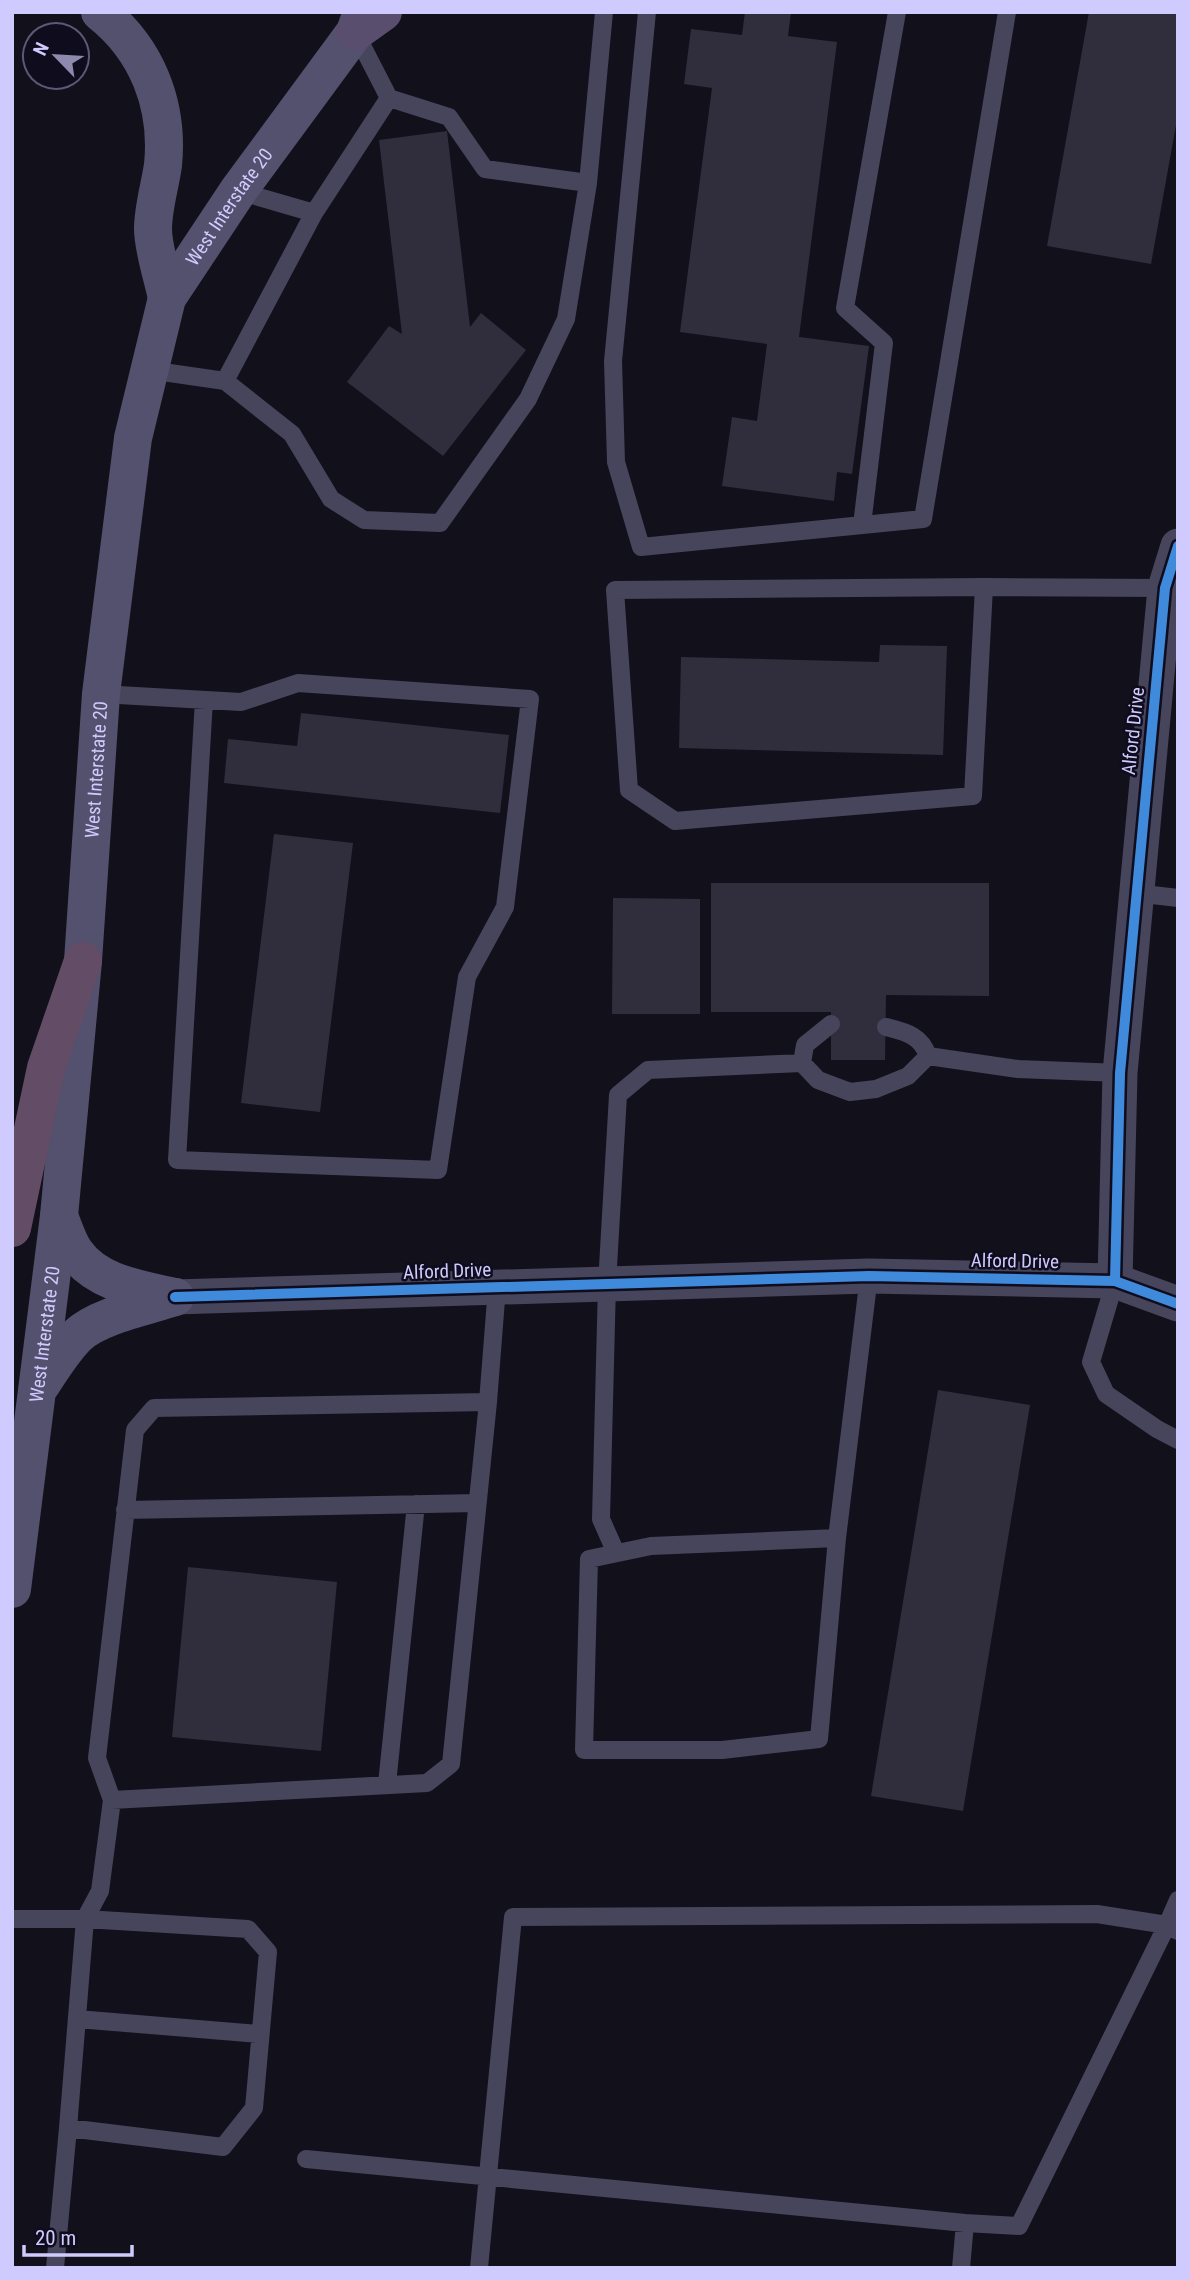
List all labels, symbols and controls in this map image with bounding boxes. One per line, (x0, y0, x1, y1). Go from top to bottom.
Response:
north arrow (21, 21, 91, 91)
text: N (28, 39, 54, 59)
street label: West Interstate 20 (180, 144, 277, 270)
street label: Alford Drive (1117, 686, 1149, 776)
street label: West Interstate 20 (80, 700, 112, 839)
street label: Alford Drive (971, 1249, 1059, 1273)
street label: Alford Drive (403, 1258, 492, 1284)
street label: West Interstate 20 (24, 1265, 64, 1403)
scale bar (24, 2214, 133, 2258)
text: 20 m (35, 2226, 76, 2250)

